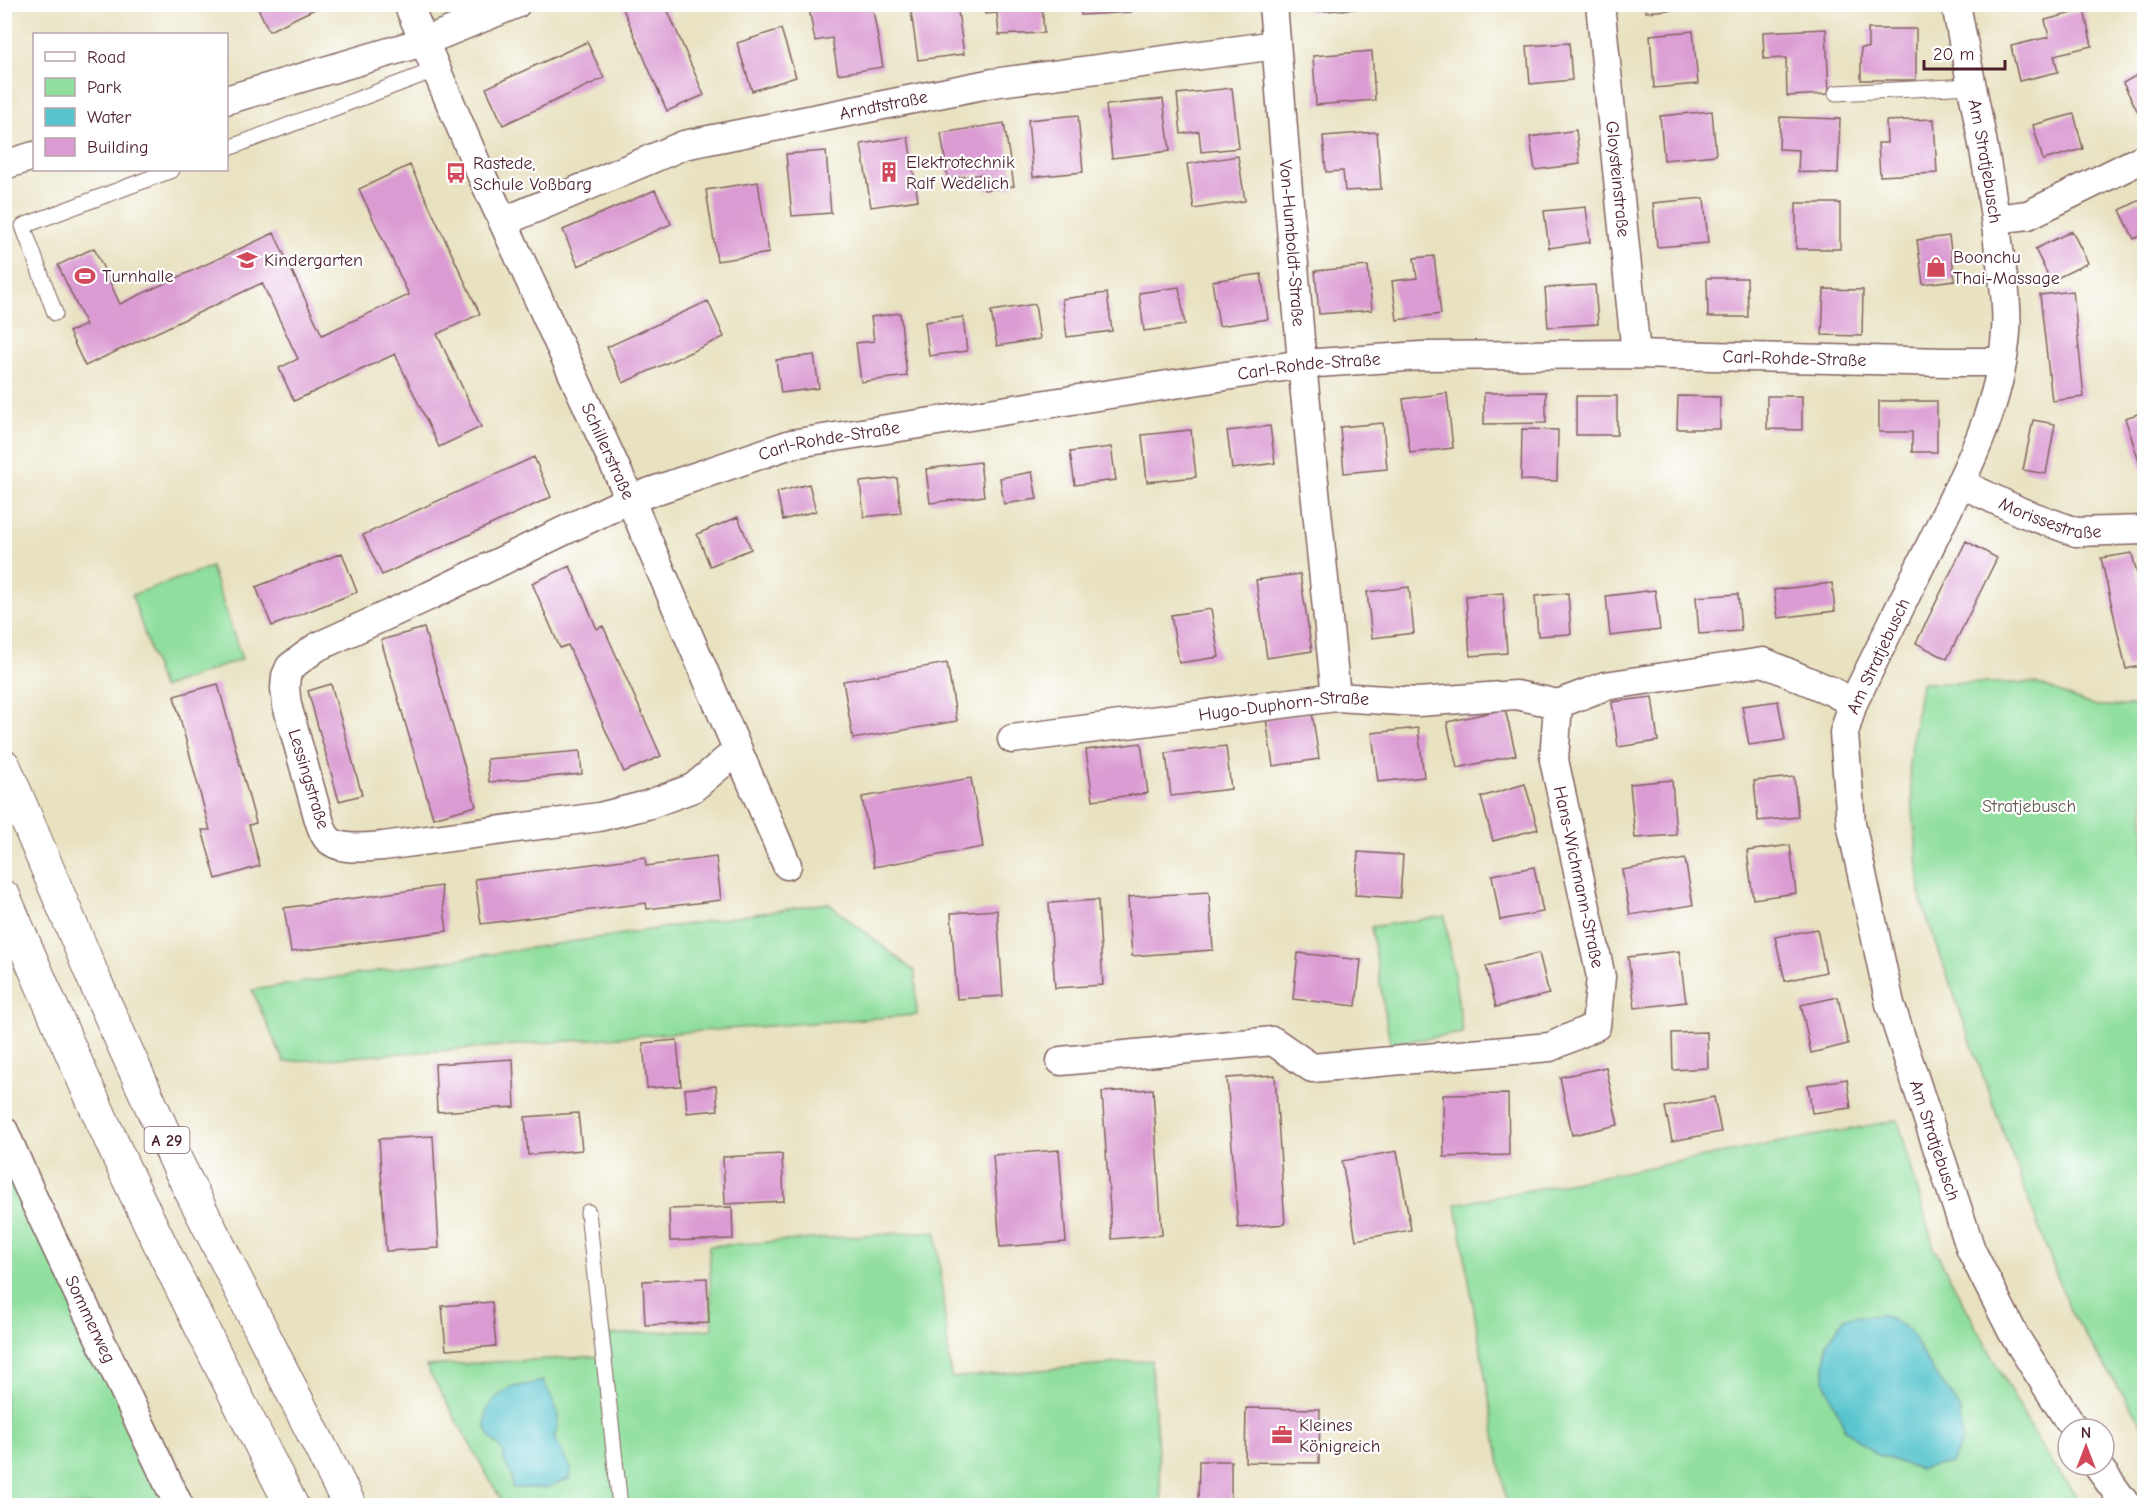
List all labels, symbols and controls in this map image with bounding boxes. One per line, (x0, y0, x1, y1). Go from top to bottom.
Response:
legend (33, 33, 228, 171)
scale bar (1924, 33, 2005, 71)
text: 20 m (1933, 44, 1974, 65)
text: Road (87, 47, 126, 68)
text: Park (87, 77, 122, 98)
street label: Arndtstraße (838, 86, 930, 125)
street label: Am Stratjebusch (1964, 98, 2006, 225)
text: Water (87, 107, 132, 128)
street label: Gloysteinstraße (1601, 120, 1634, 238)
text: Building (87, 137, 149, 158)
place label: Elektrotechnik Ralf Wedelich (906, 152, 1015, 194)
place label: Rastede, Schule Voßbarg (473, 153, 592, 195)
street label: Von-Humboldt-Straße (1275, 159, 1309, 327)
building icon: Elektrotechnik Ralf Wedelich (877, 160, 901, 184)
bus stop icon: Rastede, Schule Voßbarg (444, 161, 468, 185)
place label: Boonchu Thai-Massage (1953, 247, 2060, 289)
school or university icon: Kindergarten (235, 248, 259, 272)
place label: Kindergarten (264, 250, 363, 271)
shop icon: Boonchu Thai-Massage (1924, 255, 1948, 279)
sports icon: Turnhalle (73, 264, 97, 288)
place label: Turnhalle (102, 266, 174, 287)
street label: Carl-Rohde-Straße (1722, 346, 1867, 371)
street label: Carl-Rohde-Straße (1236, 349, 1381, 385)
street label: Schillerstraße (577, 400, 639, 503)
street label: Carl-Rohde-Straße (756, 417, 901, 465)
street label: Morissestraße (1995, 493, 2102, 543)
street label: Am Stratjebusch (1842, 595, 1914, 718)
street label: Hugo-Duphorn-Straße (1197, 687, 1370, 726)
street label: Lessingstraße (283, 727, 334, 832)
street label: Hans-Wichmann-Straße (1549, 784, 1608, 970)
park label: Stratjebusch (1982, 796, 2076, 817)
street label: Am Stratjebusch (1905, 1078, 1964, 1203)
road number: A 29 (144, 1127, 190, 1153)
street label: Sommerweg (60, 1272, 120, 1366)
place label: Kleines Königreich (1299, 1415, 1380, 1457)
north arrow (2056, 1417, 2116, 1477)
office icon: Kleines Königreich (1270, 1423, 1294, 1447)
text: N (2081, 1424, 2091, 1442)

